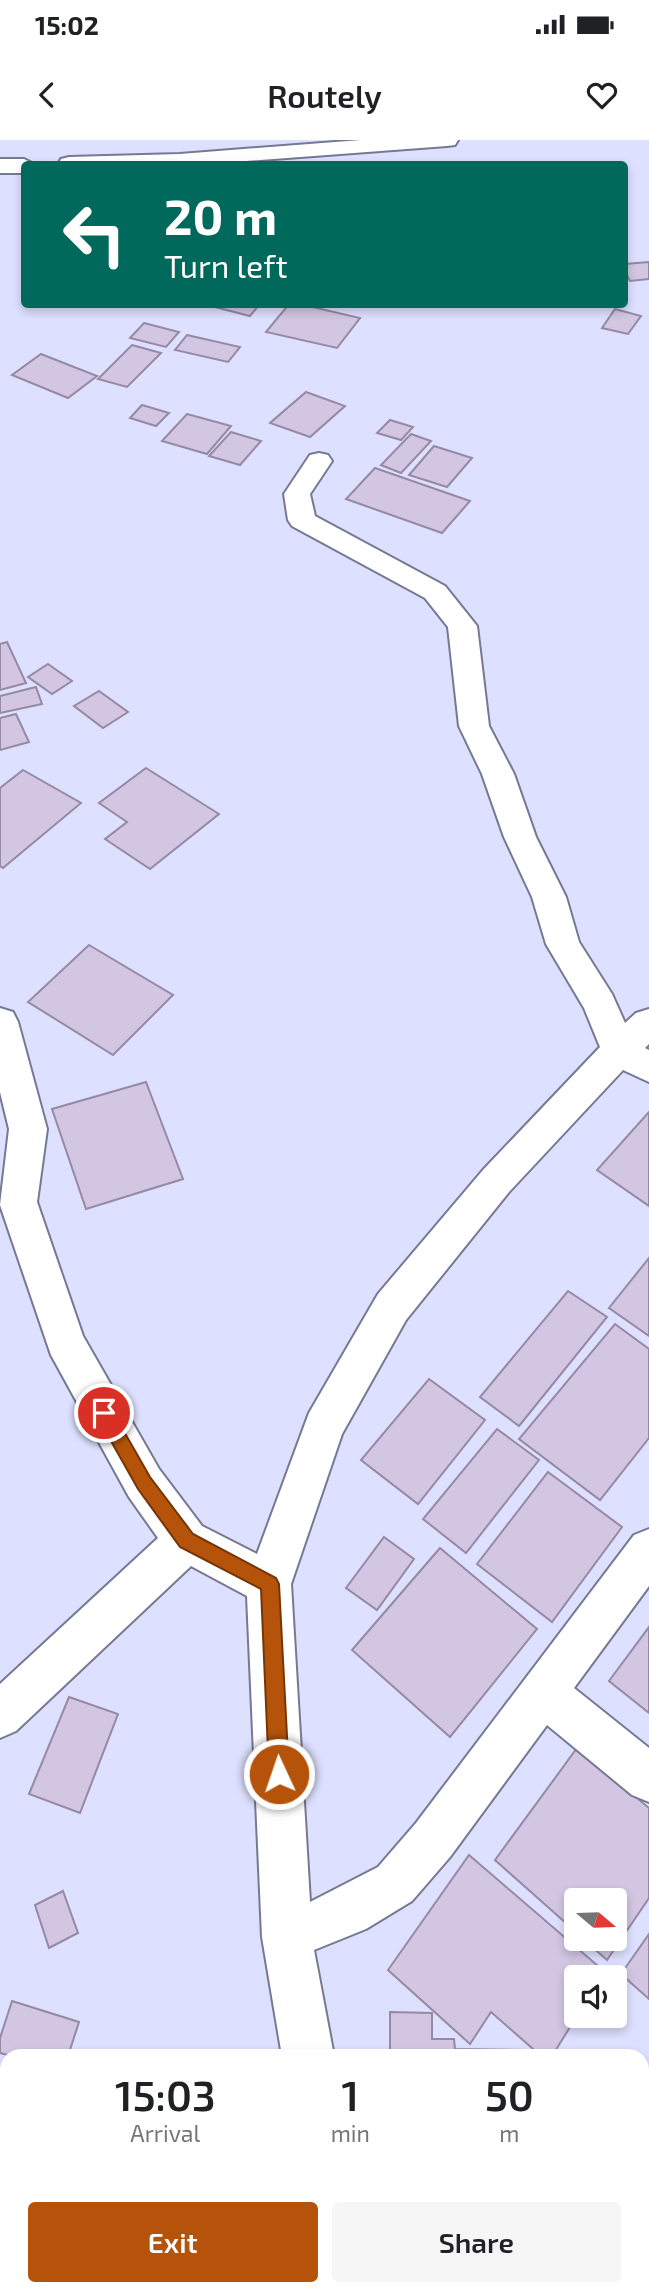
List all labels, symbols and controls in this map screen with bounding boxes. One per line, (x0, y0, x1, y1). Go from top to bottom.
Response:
text: 15:02 (35, 9, 99, 40)
icon: back (28, 76, 66, 114)
text: Routely (267, 76, 382, 114)
icon: heart (583, 76, 621, 114)
text: 20 m (164, 186, 277, 245)
icon: left (49, 189, 140, 280)
text: Turn left (164, 246, 288, 284)
pin (74, 1383, 134, 1443)
icon: arrive (85, 1394, 123, 1432)
position arrow (242, 1737, 316, 1811)
north arrow (564, 1888, 626, 1951)
map controls (564, 1888, 627, 2028)
button: sound (564, 1965, 627, 2028)
text: 15:03 (115, 2069, 216, 2119)
text: 1 (341, 2069, 359, 2119)
text: 50 (485, 2069, 534, 2119)
text: Arrival (130, 2119, 200, 2147)
text: min (331, 2119, 370, 2147)
text: m (499, 2119, 519, 2147)
button: Exit (28, 2202, 318, 2282)
button: Share (332, 2202, 621, 2282)

